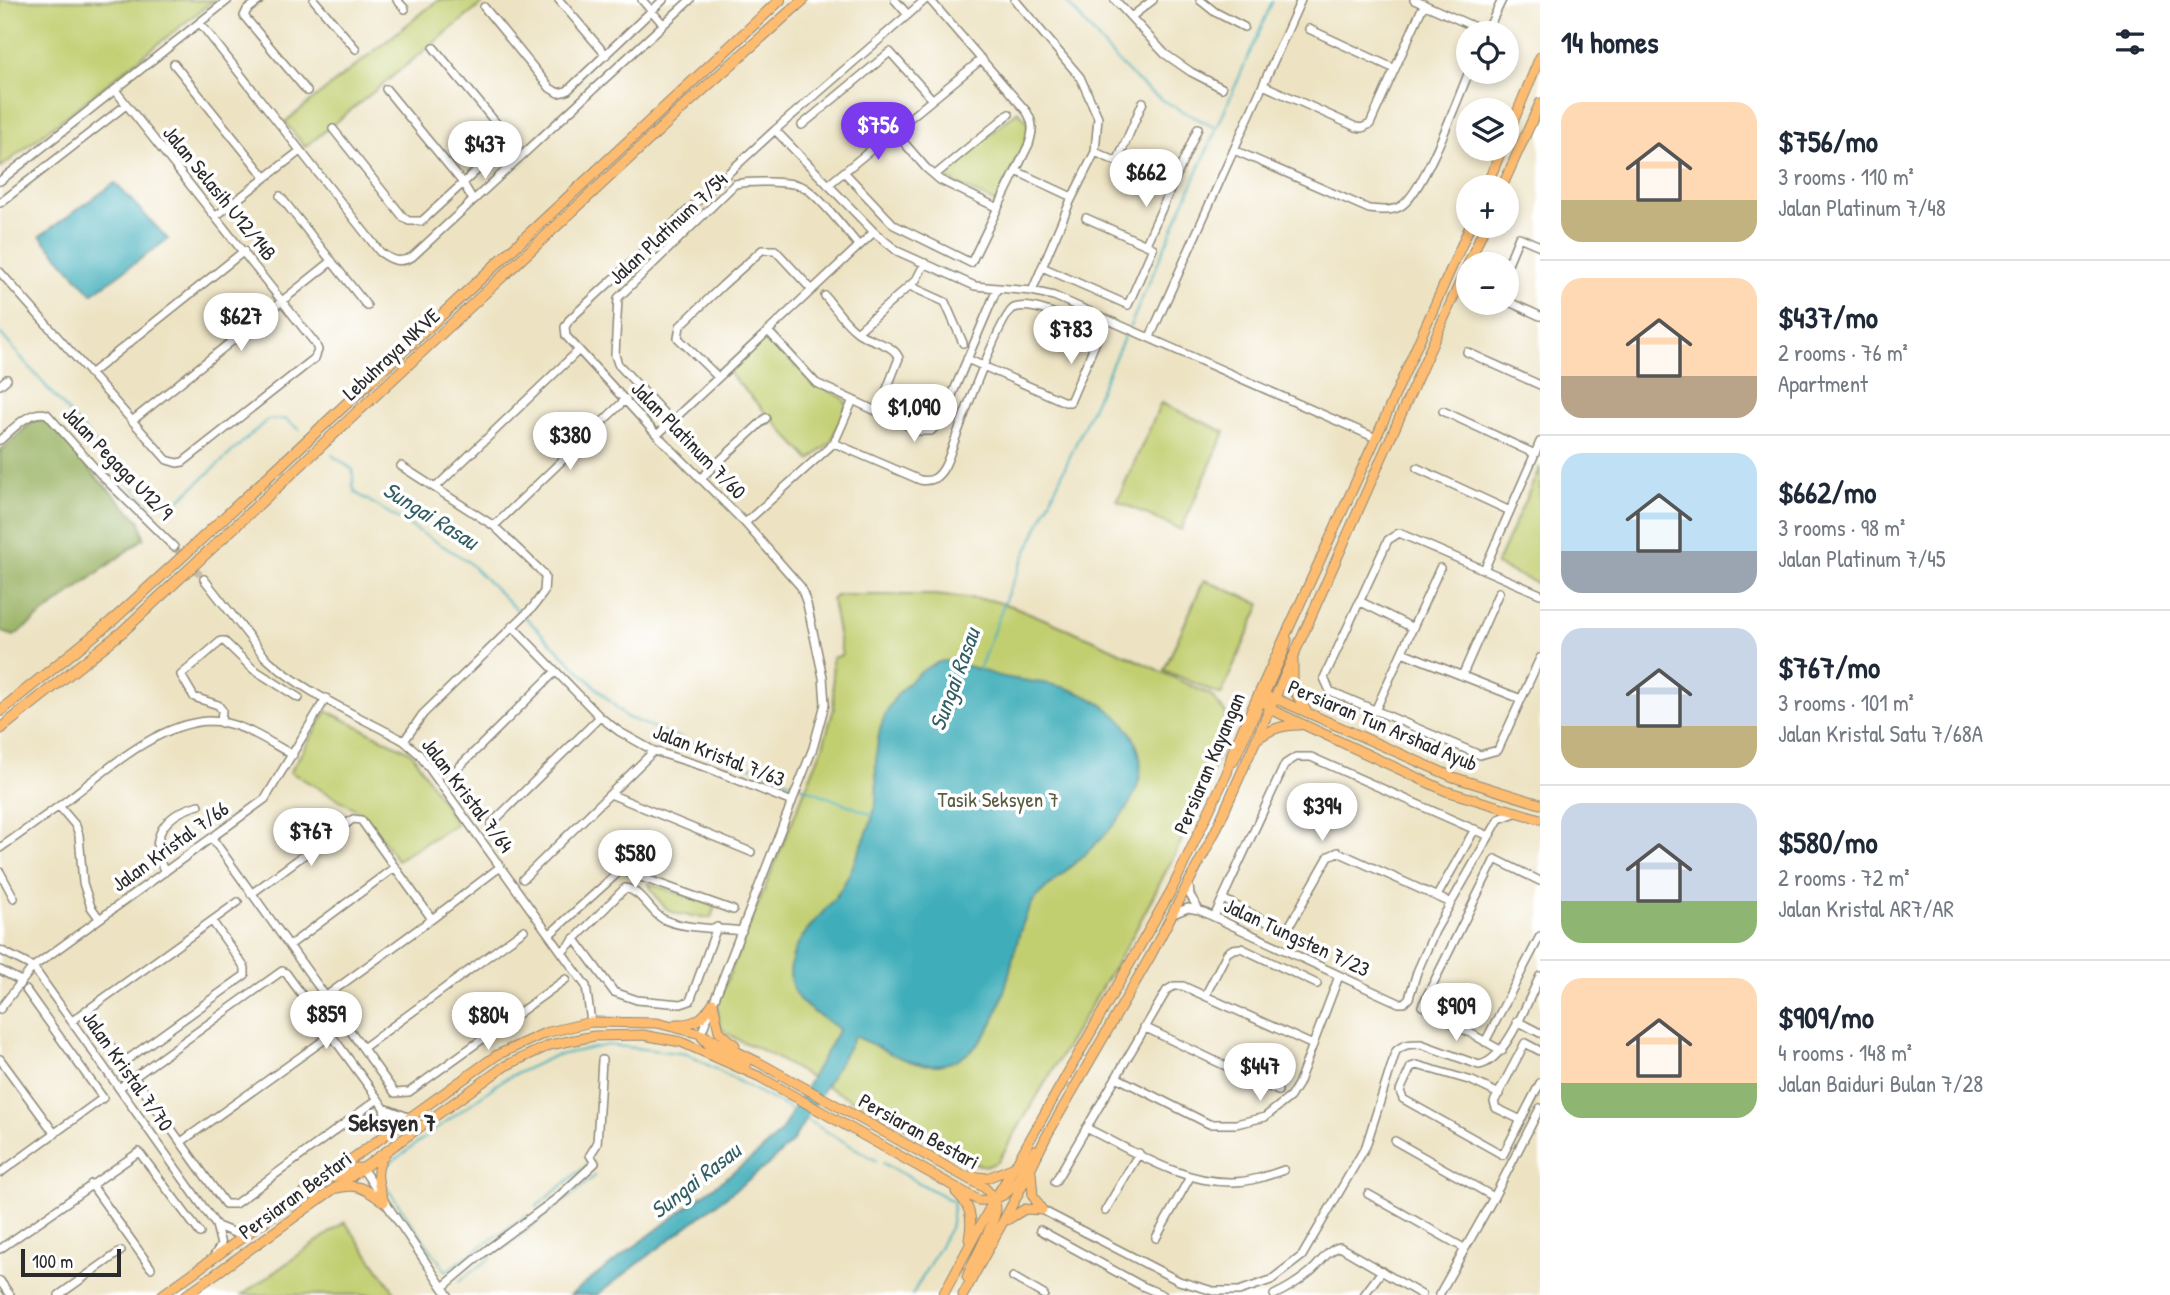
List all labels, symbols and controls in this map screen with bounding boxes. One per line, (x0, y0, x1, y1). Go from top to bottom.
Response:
map controls (1456, 21, 1519, 315)
button: locate (1456, 21, 1519, 84)
text: 14 homes (1561, 22, 1659, 62)
icon: filters (2111, 23, 2149, 61)
button: layers (1456, 98, 1519, 161)
pin: $756 (837, 102, 919, 162)
text: $756 (857, 109, 899, 140)
street label: Jalan Selasih U12/14B (156, 119, 284, 267)
text: $756/mo (1778, 121, 1878, 161)
pin: $437 (444, 122, 526, 181)
text: $437 (464, 128, 506, 159)
icon: home (1617, 130, 1701, 214)
pin: $662 (1105, 150, 1187, 209)
text: $662 (1126, 156, 1166, 187)
text: 3 rooms · 110 m² (1778, 161, 1914, 192)
street label: Jalan Platinum 7/54 (602, 165, 734, 291)
button: + (1456, 175, 1519, 238)
text: Jalan Platinum 7/48 (1778, 192, 1946, 223)
button: − (1456, 252, 1519, 315)
pin: $627 (200, 294, 282, 353)
text: $437/mo (1778, 297, 1878, 337)
text: $627 (220, 300, 263, 331)
street label: Lebuhraya NKVE (336, 301, 446, 407)
pin: $783 (1030, 306, 1112, 366)
icon: home (1617, 306, 1701, 390)
text: $783 (1049, 313, 1093, 344)
text: 2 rooms · 76 m² (1778, 337, 1908, 368)
text: Apartment (1778, 368, 1868, 399)
street label: Jalan Platinum 7/60 (625, 375, 753, 505)
pin: $1,090 (857, 384, 971, 444)
text: $1,090 (887, 391, 941, 422)
street label: Jalan Pegaga U12/9 (56, 400, 180, 527)
pin: $380 (529, 412, 611, 472)
text: $380 (549, 419, 591, 450)
text: $662/mo (1778, 472, 1876, 512)
water label: Sungai Rasau (377, 474, 486, 558)
icon: home (1617, 481, 1701, 565)
text: 3 rooms · 98 m² (1778, 512, 1905, 543)
text: Jalan Platinum 7/45 (1778, 543, 1946, 574)
water label: Sungai Rasau (921, 622, 988, 735)
text: $767/mo (1778, 647, 1880, 687)
icon: home (1617, 656, 1701, 740)
street label: Persiaran Tun Arshad Ayub (1284, 672, 1482, 778)
text: 3 rooms · 101 m² (1778, 687, 1914, 718)
street label: Persiaran Kayangan (1166, 688, 1252, 838)
street label: Jalan Kristal 7/63 (649, 717, 789, 793)
text: Jalan Kristal Satu 7/68A (1778, 718, 1983, 749)
street label: Jalan Kristal 7/64 (415, 731, 521, 859)
pin: $394 (1281, 784, 1363, 843)
park label: Tasik Seksyen 7 (937, 785, 1059, 814)
text: $394 (1302, 790, 1342, 821)
street label: Jalan Kristal 7/66 (106, 794, 234, 898)
pin: $767 (270, 808, 352, 868)
text: $767 (289, 815, 333, 846)
text: $580/mo (1778, 822, 1878, 862)
pin: $580 (594, 830, 676, 890)
icon: home (1617, 831, 1701, 915)
text: $580 (614, 837, 656, 868)
text: 2 rooms · 72 m² (1778, 862, 1910, 893)
street label: Jalan Tungsten 7/23 (1219, 891, 1375, 983)
text: Jalan Kristal AR7/AR (1778, 893, 1954, 924)
pin: $909 (1415, 984, 1497, 1043)
text: $909 (1437, 990, 1475, 1021)
pin: $859 (285, 992, 367, 1051)
pin: $804 (447, 992, 529, 1052)
text: $909/mo (1778, 997, 1874, 1037)
text: $859 (306, 998, 346, 1029)
text: $804 (468, 999, 508, 1030)
street label: Jalan Kristal 7/70 (76, 1005, 180, 1137)
icon: home (1617, 1006, 1701, 1090)
text: 4 rooms · 148 m² (1778, 1037, 1912, 1068)
pin: $447 (1219, 1044, 1301, 1103)
text: $447 (1240, 1050, 1280, 1081)
text: Jalan Baiduri Bulan 7/28 (1778, 1068, 1983, 1099)
street label: Persiaran Bestari (854, 1086, 984, 1176)
district label: Seksyen 7 (348, 1106, 436, 1139)
water label: Sungai Rasau (644, 1134, 748, 1226)
street label: Persiaran Bestari (232, 1144, 358, 1246)
scale bar (21, 1246, 121, 1278)
text: 100 m (32, 1248, 73, 1274)

